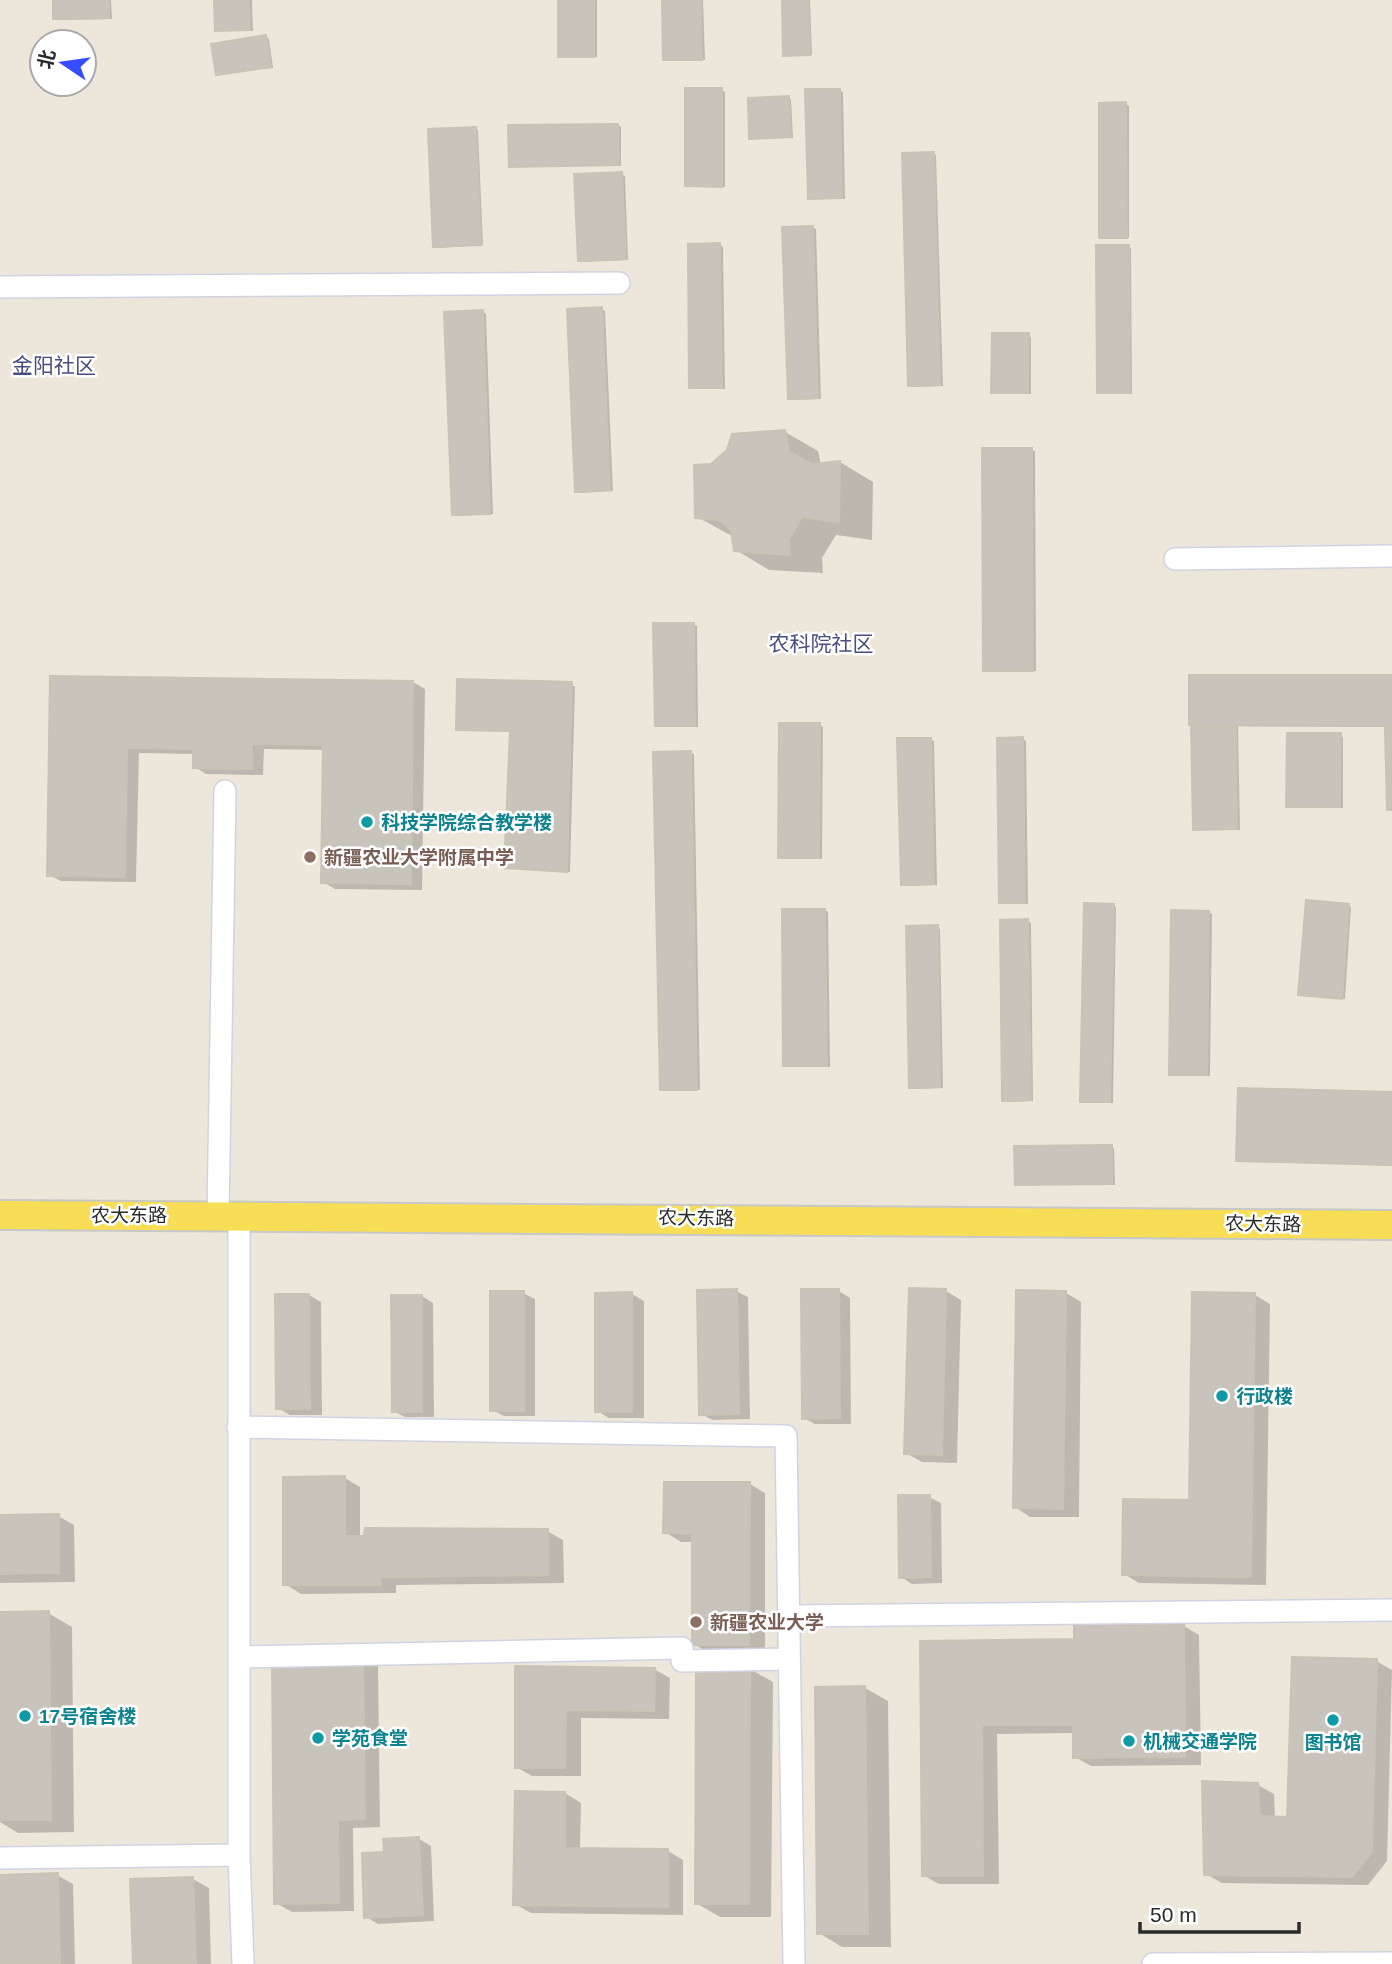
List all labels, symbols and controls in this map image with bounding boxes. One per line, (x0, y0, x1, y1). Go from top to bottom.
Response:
north arrow (28, 28, 98, 98)
text: 北 (35, 48, 59, 71)
district label: 金阳社区 (12, 354, 96, 377)
district label: 农科院社区 (769, 632, 874, 655)
place label: 科技学院综合教学楼 (381, 812, 552, 833)
marker: 科技学院综合教学楼 (359, 814, 375, 830)
place label: 新疆农业大学附属中学 (324, 847, 514, 868)
marker: 新疆农业大学附属中学 (302, 849, 318, 865)
street label: 农大东路 (91, 1205, 167, 1226)
street label: 农大东路 (658, 1207, 734, 1229)
street label: 农大东路 (1225, 1213, 1301, 1235)
place label: 行政楼 (1236, 1386, 1293, 1407)
marker: 行政楼 (1214, 1388, 1230, 1404)
place label: 新疆农业大学 (710, 1612, 824, 1633)
marker: 新疆农业大学 (688, 1614, 704, 1630)
place label: 17号宿舍楼 (39, 1706, 136, 1727)
marker: 17号宿舍楼 (17, 1708, 33, 1724)
marker: 图书馆 (1325, 1712, 1341, 1728)
place label: 学苑食堂 (332, 1728, 408, 1749)
marker: 学苑食堂 (310, 1730, 326, 1746)
place label: 机械交通学院 (1143, 1731, 1257, 1752)
place label: 图书馆 (1304, 1732, 1362, 1753)
marker: 机械交通学院 (1121, 1733, 1137, 1749)
scale bar (1140, 1890, 1299, 1934)
text: 50 m (1150, 1903, 1197, 1926)

